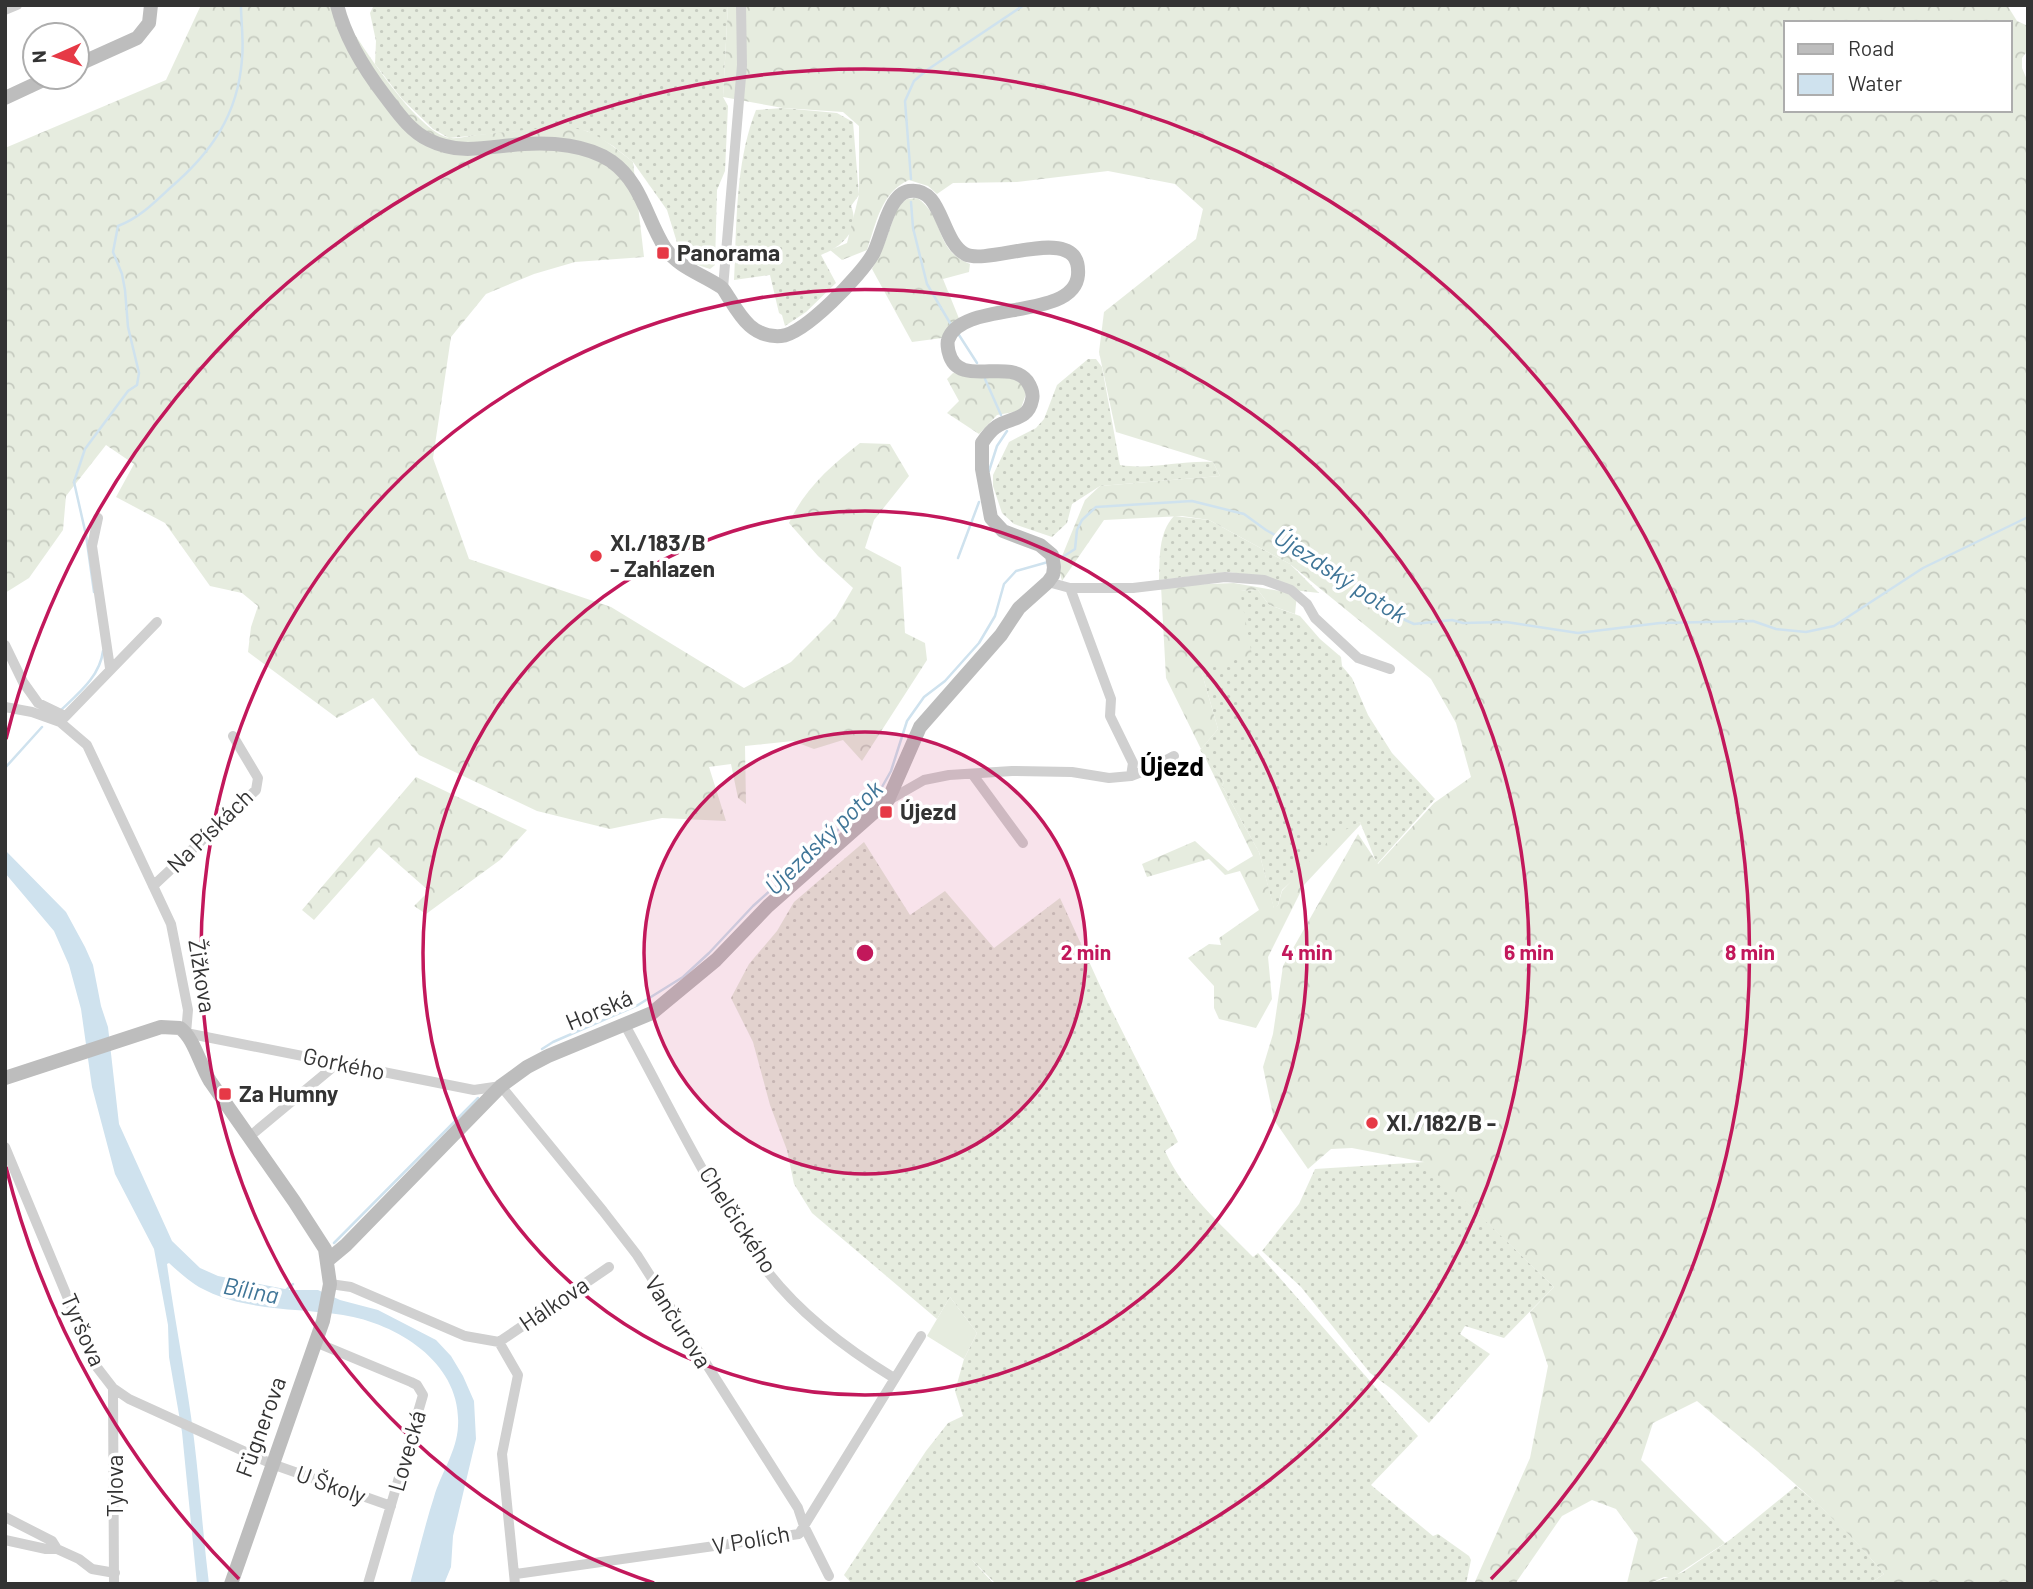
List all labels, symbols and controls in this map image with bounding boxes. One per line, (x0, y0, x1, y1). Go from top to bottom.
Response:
north arrow (21, 21, 91, 91)
legend (1784, 21, 2012, 112)
text: Road (1848, 35, 1894, 60)
text: N (27, 50, 50, 64)
text: Water (1848, 70, 1903, 95)
place label: Panorama (677, 238, 780, 266)
marker: Panorama (655, 245, 671, 261)
water label: Újezdský potok (1269, 521, 1413, 629)
place label: XI./183/B - Zahlazen (610, 528, 715, 582)
marker: XI./183/B - Zahlazen (588, 548, 604, 564)
district label: Újezd (1140, 750, 1204, 781)
water label: Újezdský potok (758, 773, 888, 900)
street label: Na Pískách (160, 782, 258, 878)
place label: Újezd (900, 797, 956, 825)
marker: Újezd (878, 804, 894, 820)
street label: Žižkova (183, 937, 223, 1015)
text: 2 min (1061, 939, 1111, 964)
text: 4 min (1281, 939, 1333, 964)
text: 6 min (1504, 939, 1554, 964)
text: 8 min (1725, 939, 1775, 964)
centre of rings (853, 941, 877, 965)
street label: Horská (561, 983, 636, 1036)
street label: Gorkého (301, 1041, 388, 1085)
place label: Za Humny (239, 1079, 339, 1107)
marker: Za Humny (217, 1086, 233, 1102)
place label: XI./182/B - (1386, 1108, 1496, 1136)
marker: XI./182/B - (1364, 1115, 1380, 1131)
street label: Chelčického (694, 1161, 784, 1278)
water label: Bílina (221, 1270, 282, 1309)
street label: Hálkova (513, 1270, 593, 1336)
street label: Vančurova (640, 1270, 718, 1373)
street label: Tyršova (55, 1289, 112, 1370)
street label: Fügnerova (229, 1373, 291, 1481)
street label: Lovecká (381, 1407, 431, 1494)
street label: Tylova (100, 1455, 128, 1517)
street label: U Školy (293, 1459, 371, 1510)
street label: V Polích (710, 1518, 792, 1560)

